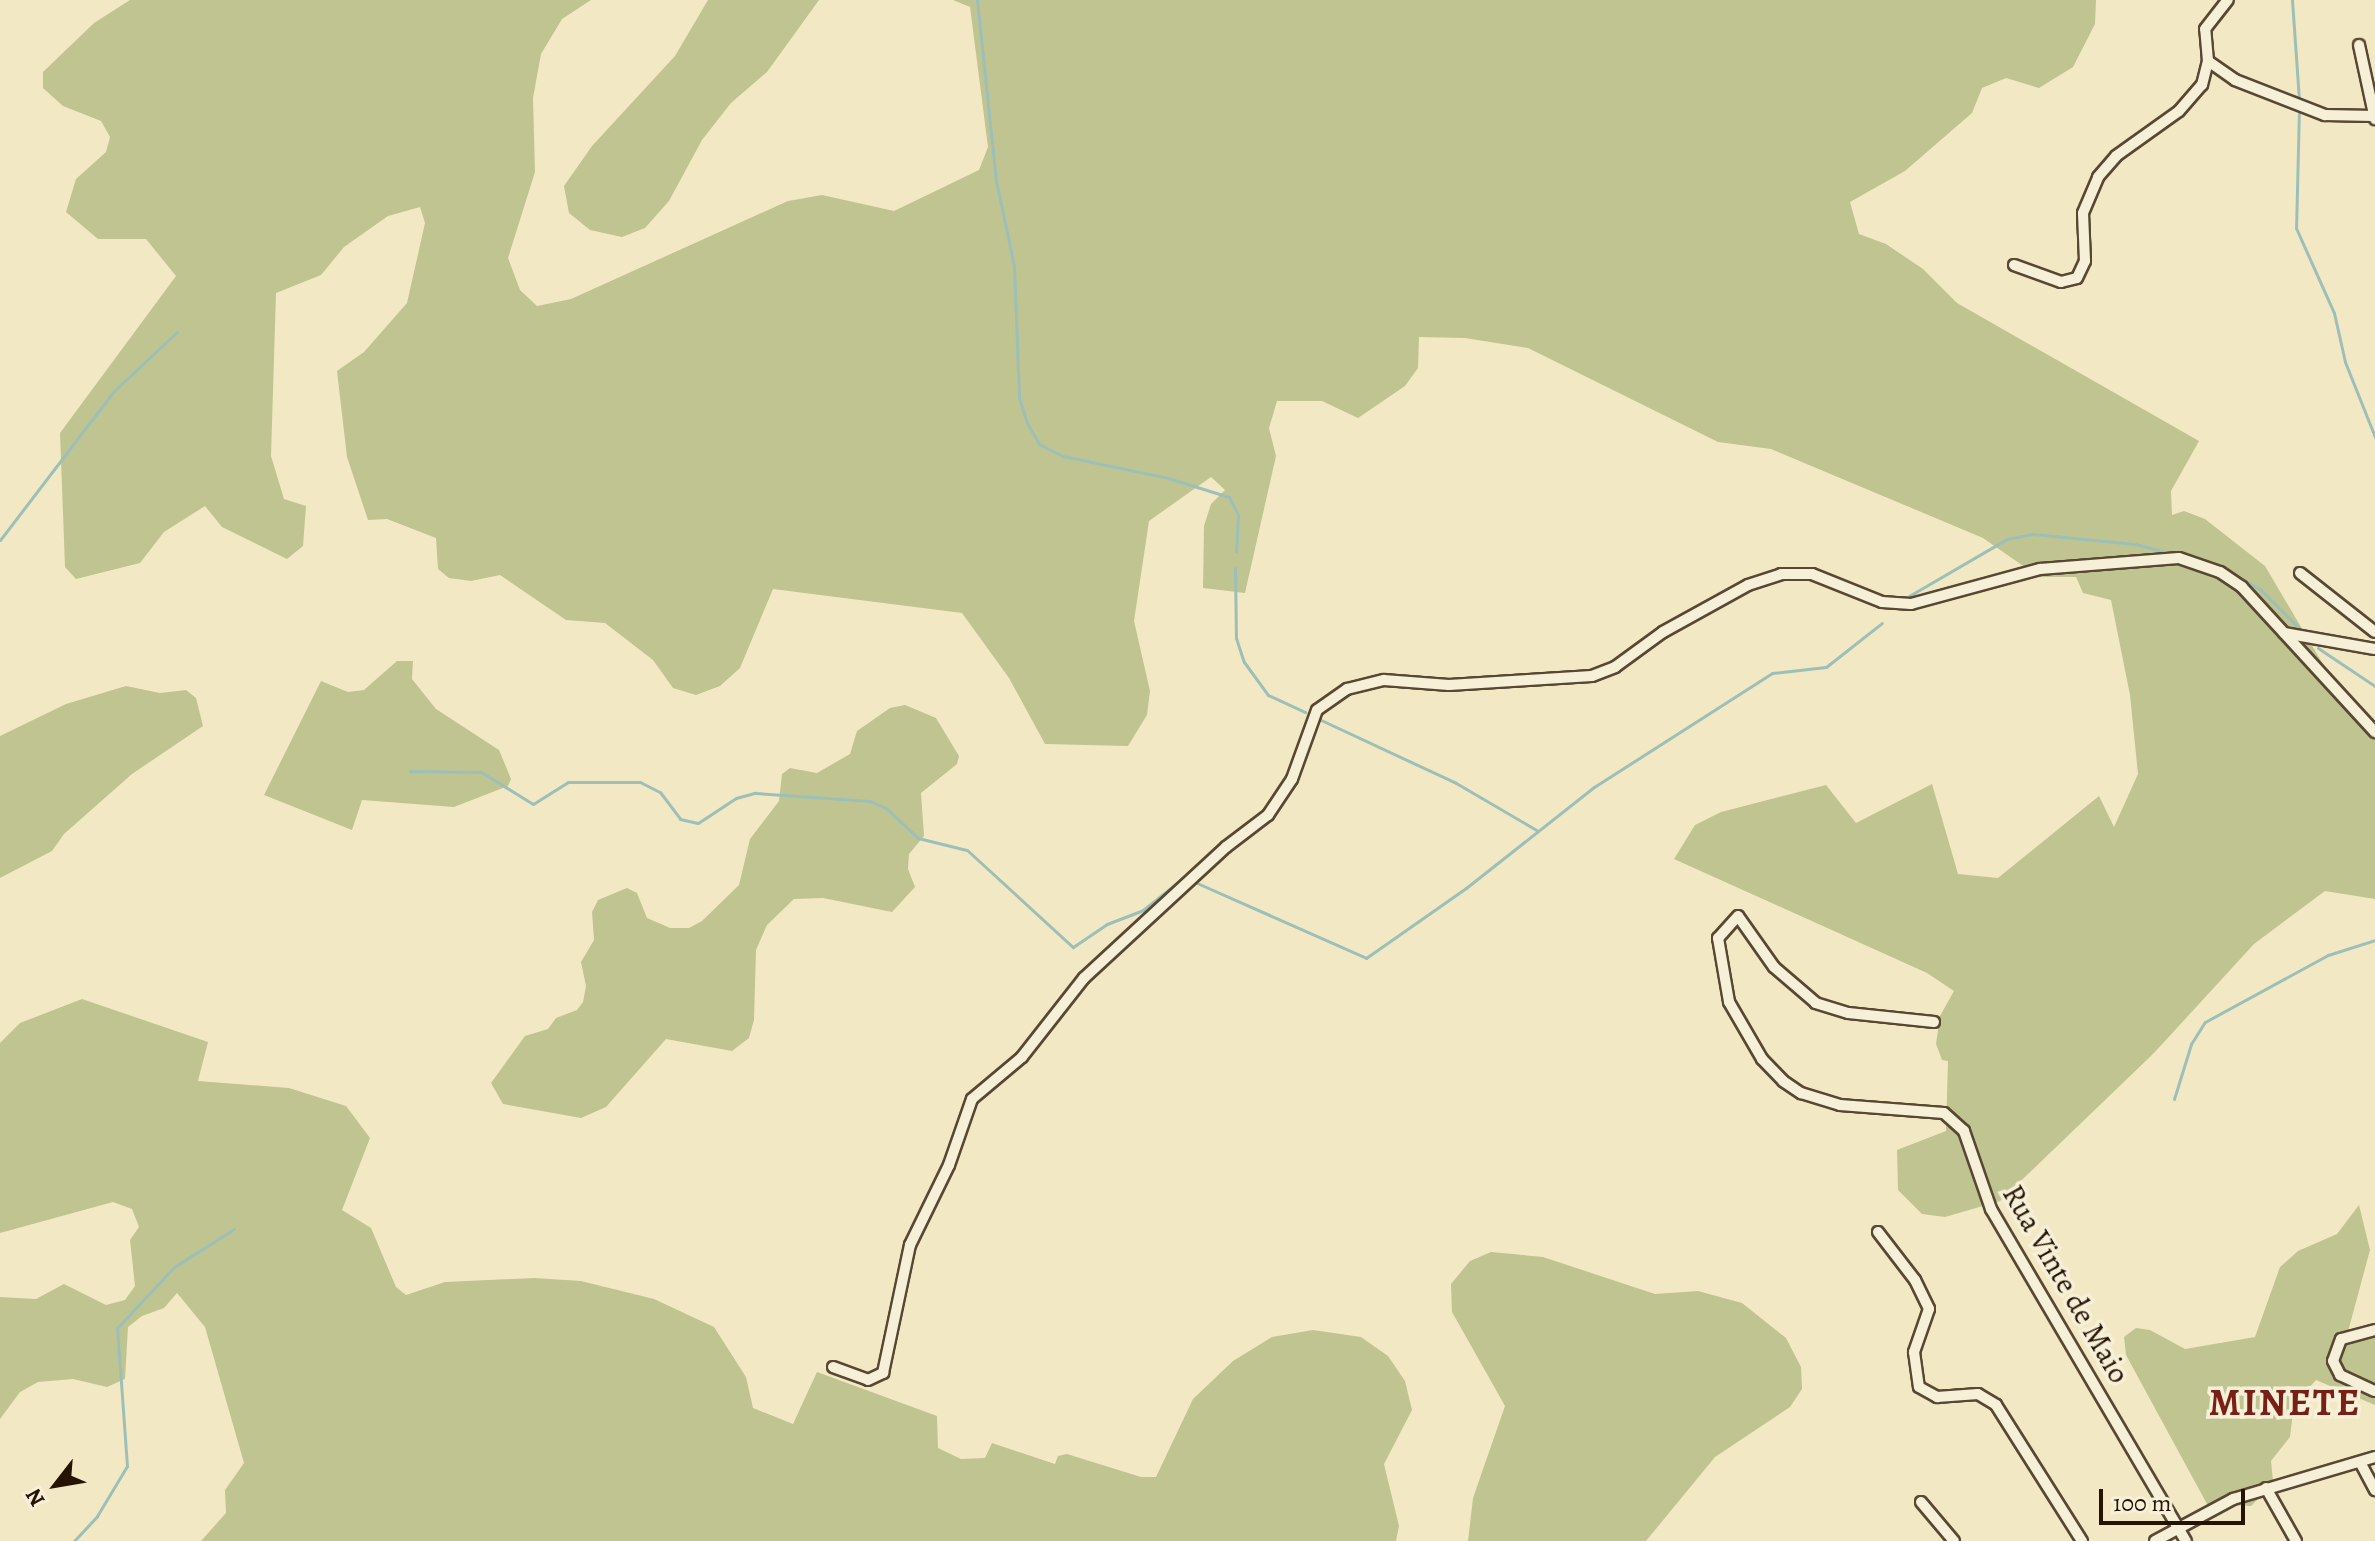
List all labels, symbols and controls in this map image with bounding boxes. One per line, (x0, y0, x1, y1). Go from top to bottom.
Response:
street label: Rua Vinte de Maio (1995, 1179, 2137, 1389)
district label: MINETE (2209, 1380, 2361, 1426)
north arrow (16, 1445, 96, 1525)
scale bar (2103, 1473, 2249, 1523)
text: N (18, 1483, 52, 1512)
text: 100 m (2113, 1487, 2172, 1519)

